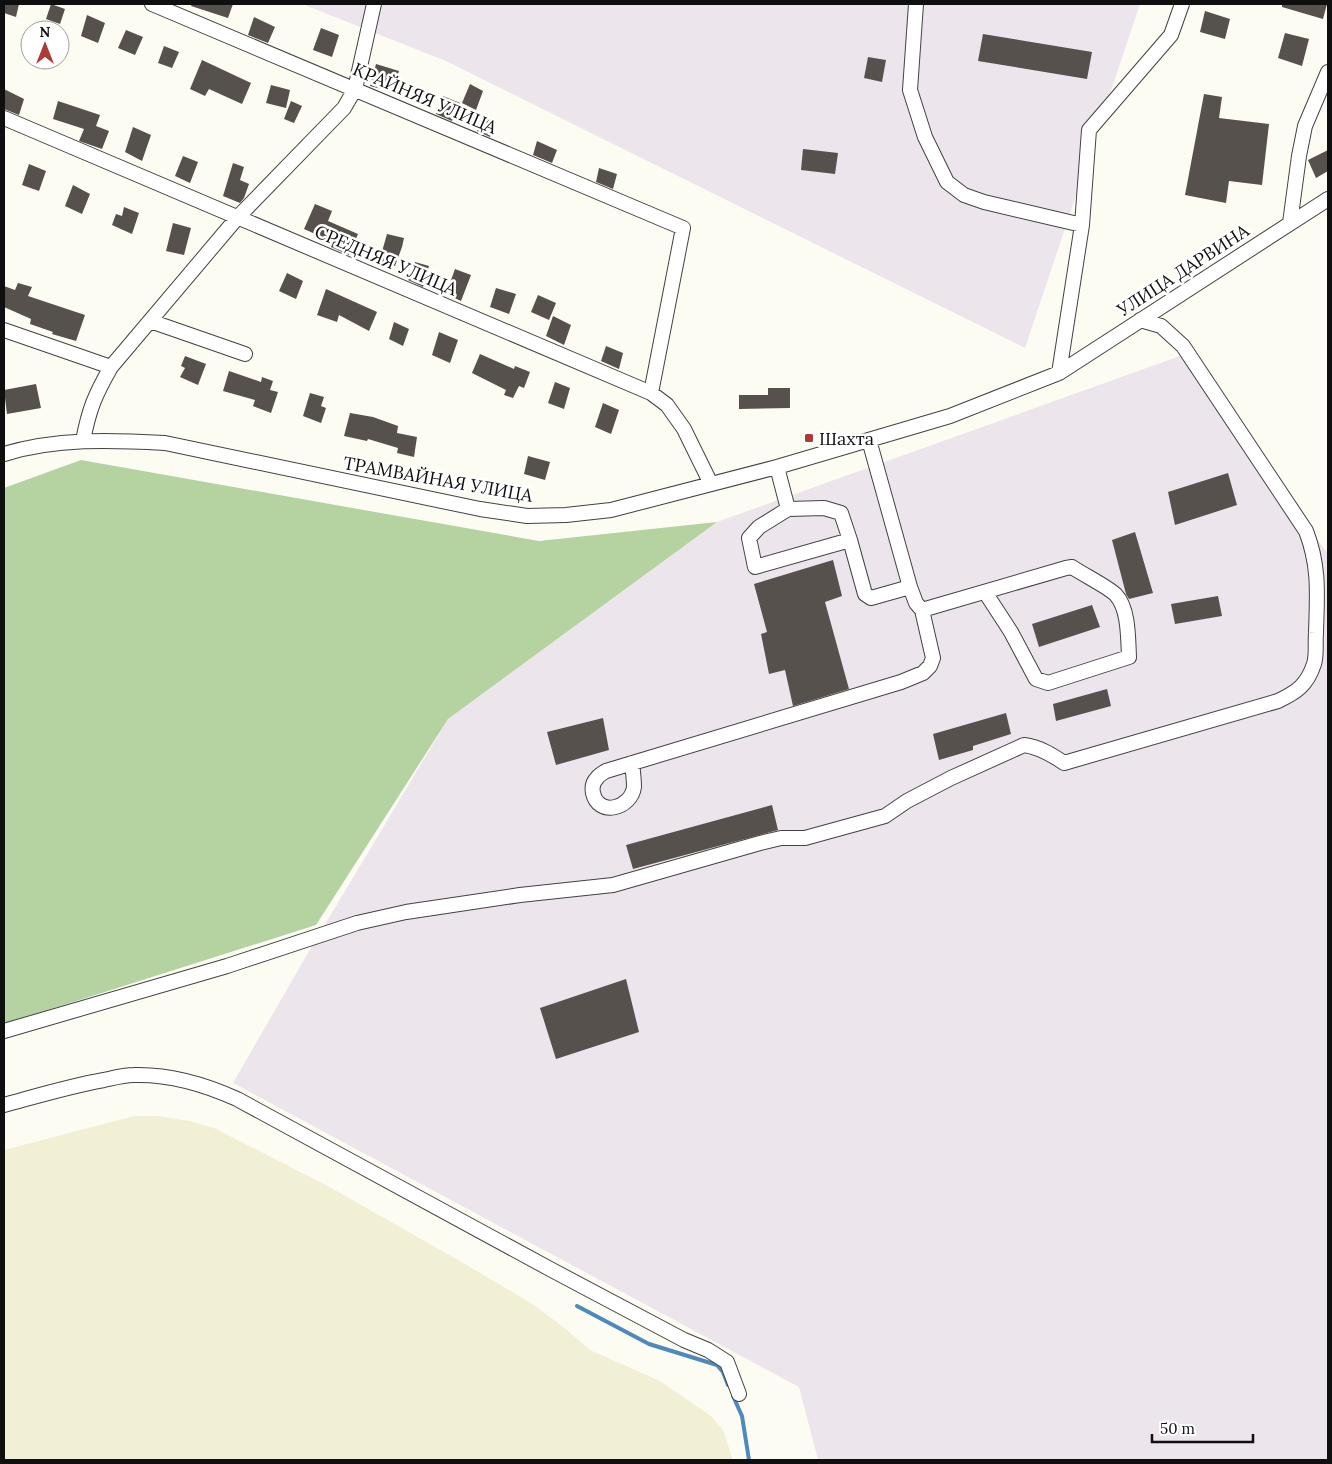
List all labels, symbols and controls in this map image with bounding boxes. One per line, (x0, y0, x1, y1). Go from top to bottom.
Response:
north arrow (20, 20, 70, 70)
text: N (40, 23, 51, 41)
street label: КРАЙНЯЯ УЛИЦА (350, 57, 501, 139)
street label: УЛИЦА ДАРВИНА (1112, 218, 1254, 322)
street label: СРЕДНЯЯ УЛИЦА (311, 220, 461, 301)
place label: Шахта (819, 427, 874, 450)
marker: Шахта (803, 432, 815, 444)
street label: ТРАМВАЙНАЯ УЛИЦА (342, 451, 535, 507)
scale bar (1152, 1412, 1253, 1444)
text: 50 m (1160, 1419, 1195, 1438)

